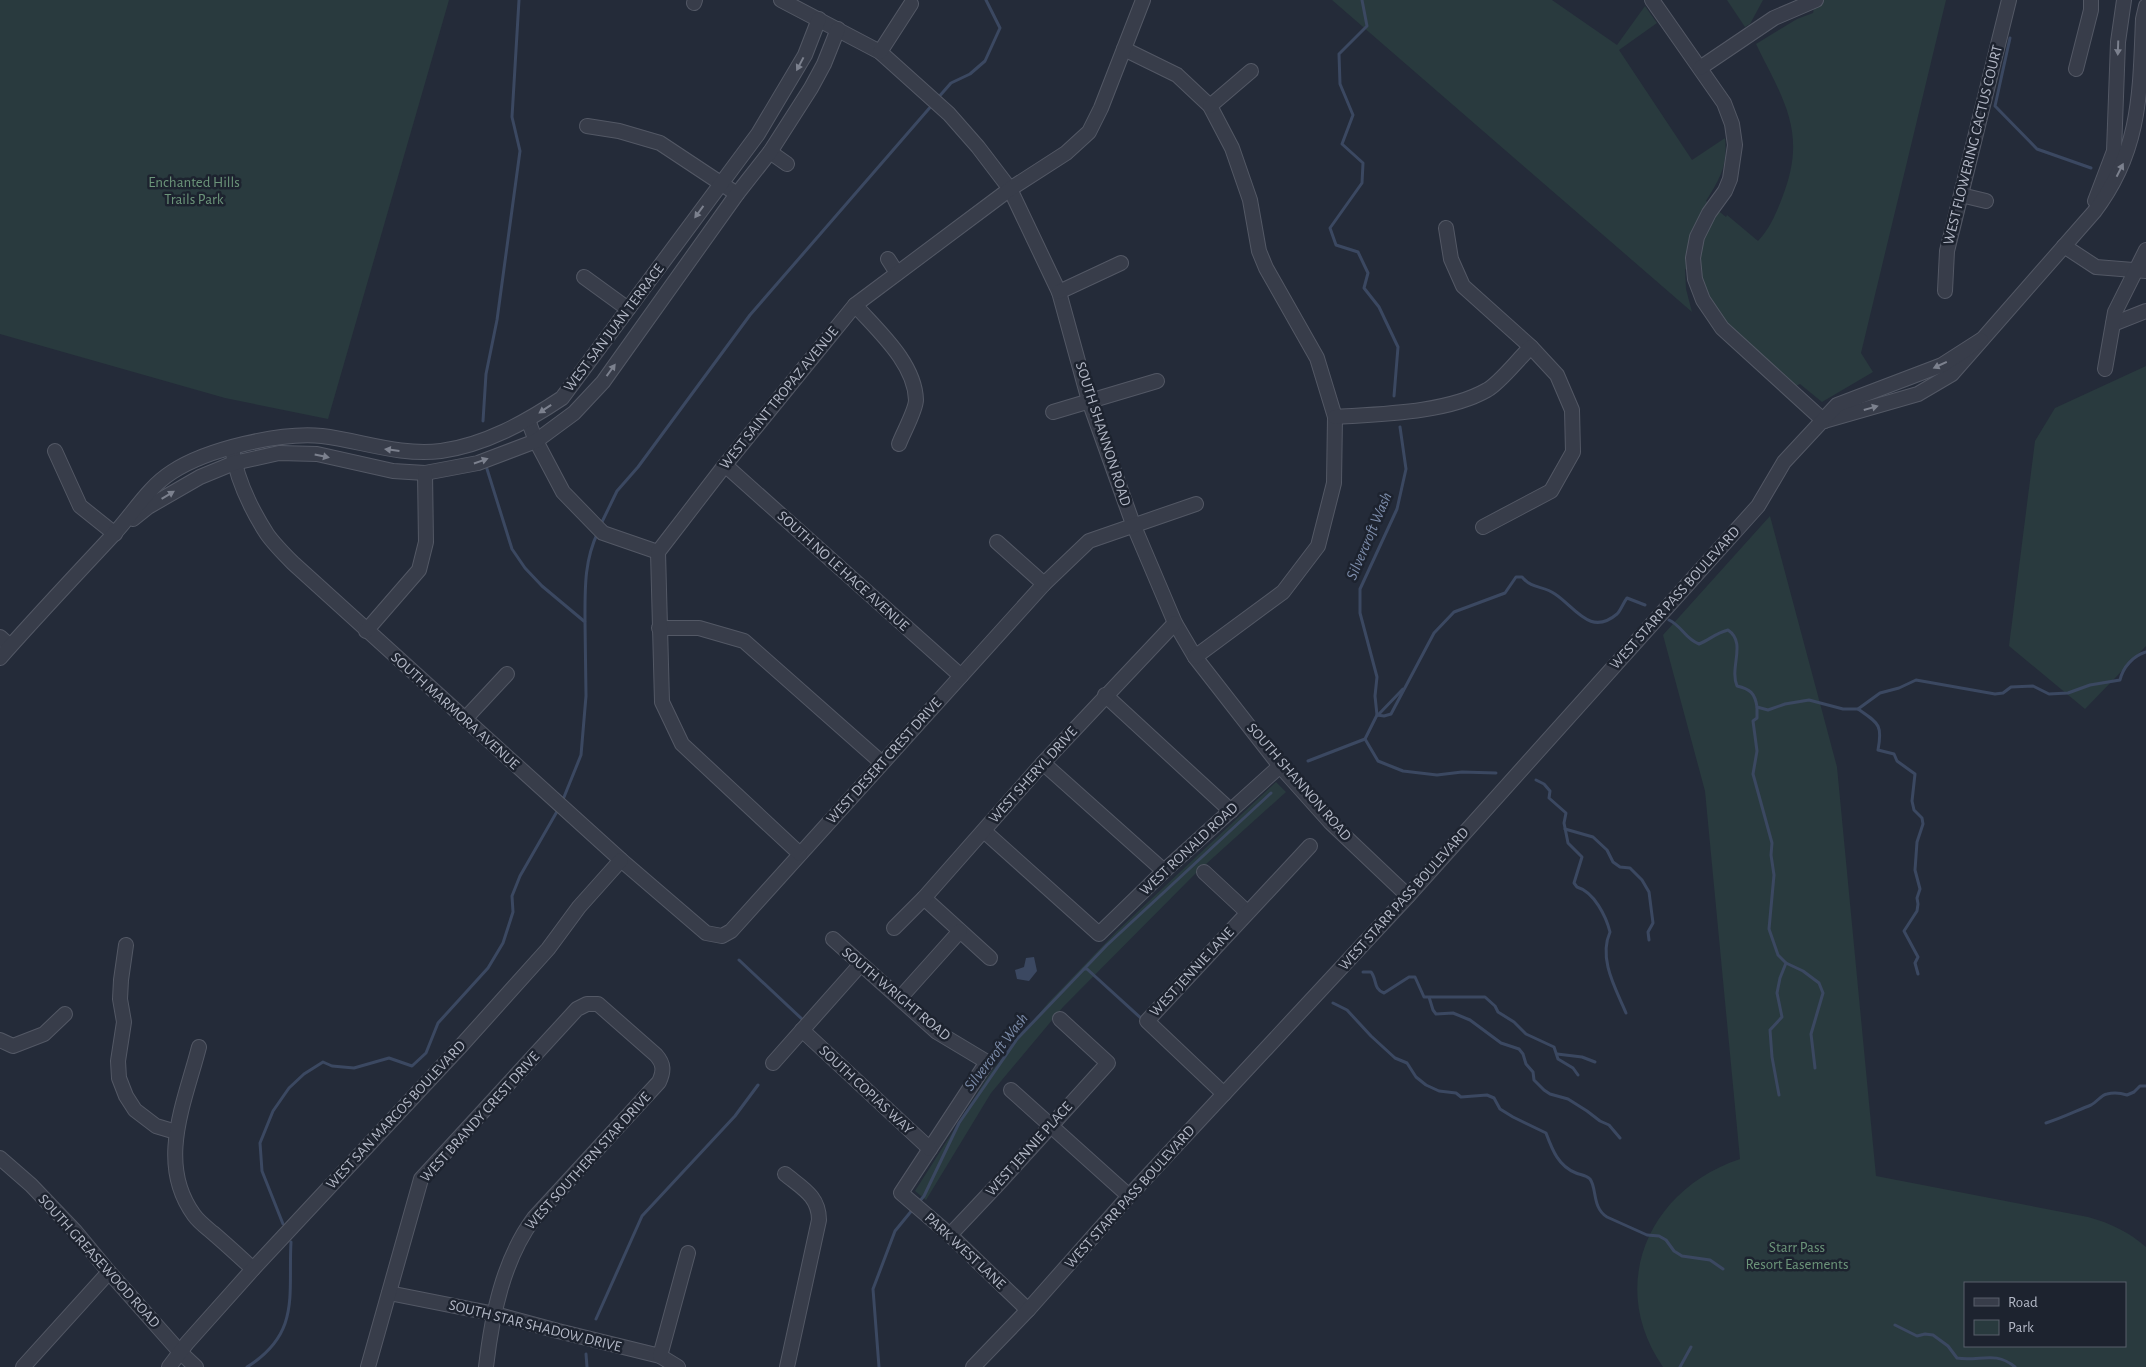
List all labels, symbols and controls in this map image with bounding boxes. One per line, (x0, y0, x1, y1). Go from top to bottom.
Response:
one-way arrow (2114, 40, 2122, 56)
street label: WEST FLOWERING CACTUS COURT (1941, 43, 2005, 246)
one-way arrow (796, 57, 804, 71)
one-way arrow (2116, 162, 2124, 177)
park label: Enchanted Hills Trails Park (148, 175, 240, 207)
one-way arrow (694, 206, 704, 219)
street label: WEST SAN JUAN TERRACE (561, 261, 667, 395)
street label: WEST SAINT TROPAZ AVENUE (717, 324, 841, 472)
street label: SOUTH SHANNON ROAD (1073, 360, 1133, 508)
one-way arrow (1933, 362, 1947, 370)
one-way arrow (606, 363, 616, 377)
one-way arrow (1863, 403, 1878, 411)
one-way arrow (539, 404, 552, 414)
one-way arrow (384, 446, 400, 454)
one-way arrow (314, 452, 329, 460)
one-way arrow (474, 457, 489, 465)
one-way arrow (161, 490, 175, 499)
water label: Silvercroft Wash (1343, 490, 1395, 582)
street label: SOUTH NO LE HACE AVENUE (774, 508, 912, 634)
street label: WEST STARR PASS BOULEVARD (1607, 524, 1743, 672)
street label: SOUTH MARMORA AVENUE (388, 650, 522, 772)
street label: WEST DESERT CREST DRIVE (824, 695, 944, 827)
street label: SOUTH SHANNON ROAD (1244, 720, 1354, 844)
street label: WEST SHERYL DRIVE (986, 724, 1080, 826)
street label: WEST RONALD ROAD (1137, 800, 1241, 898)
street label: WEST STARR PASS BOULEVARD (1336, 825, 1472, 973)
street label: WEST JENNIE LANE (1147, 925, 1237, 1019)
street label: SOUTH WRIGHT ROAD (839, 944, 953, 1044)
water label: Silvercroft Wash (961, 1010, 1031, 1094)
street label: WEST SAN MARCOS BOULEVARD (323, 1038, 469, 1192)
street label: SOUTH COPIAS WAY (816, 1043, 916, 1137)
street label: WEST BRANDY CREST DRIVE (418, 1049, 542, 1185)
street label: WEST SOUTHERN STAR DRIVE (522, 1089, 654, 1233)
street label: WEST JENNIE PLACE (983, 1099, 1075, 1199)
street label: WEST STARR PASS BOULEVARD (1062, 1123, 1198, 1271)
street label: SOUTH GREASEWOOD ROAD (35, 1191, 163, 1331)
street label: PARK WEST LANE (922, 1210, 1008, 1292)
park label: Starr Pass Resort Easements (1746, 1240, 1848, 1272)
legend (1964, 1282, 2126, 1347)
text: Road (2008, 1295, 2038, 1310)
street label: SOUTH STAR SHADOW DRIVE (447, 1297, 623, 1355)
text: Park (2008, 1320, 2034, 1335)

